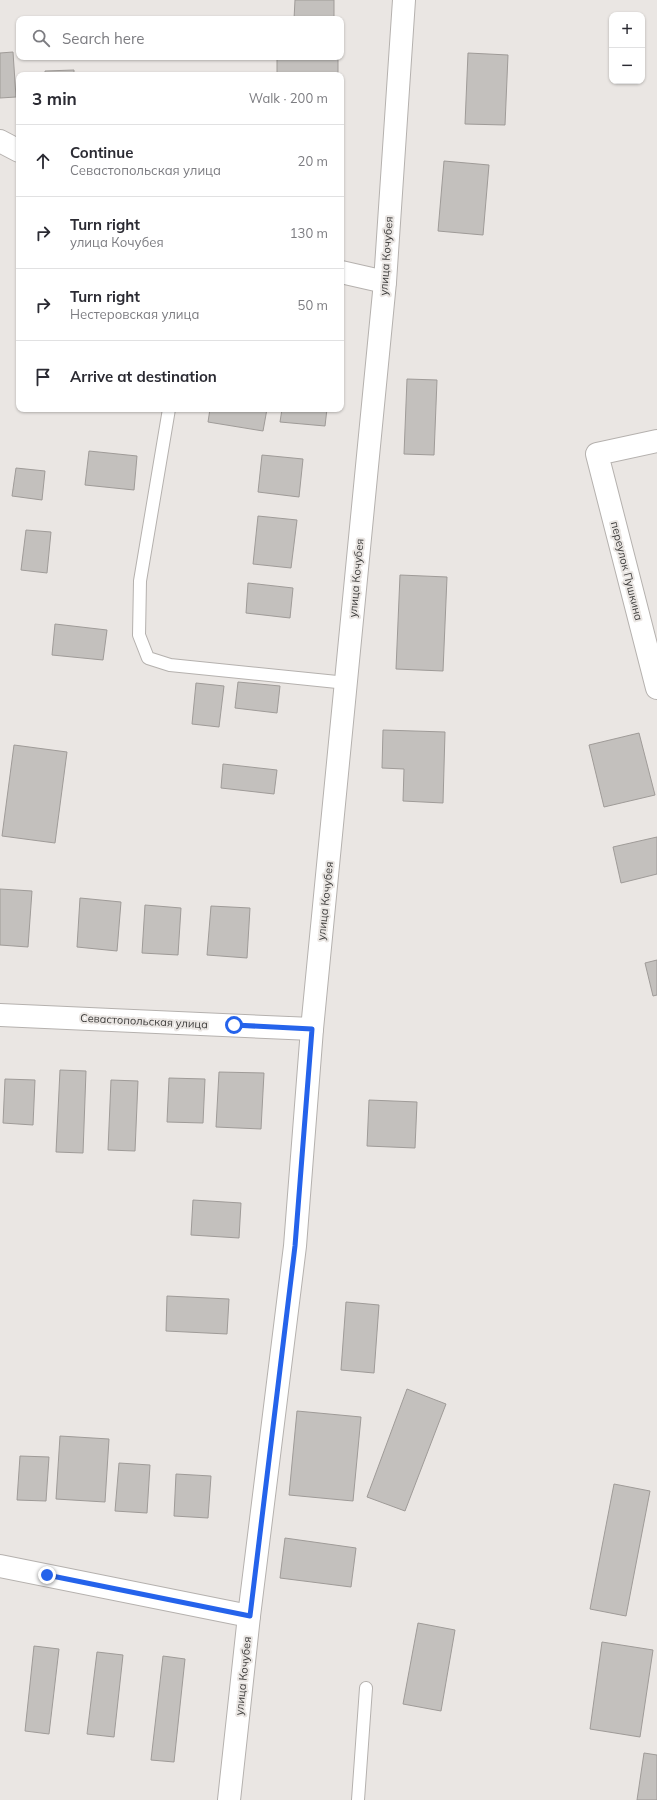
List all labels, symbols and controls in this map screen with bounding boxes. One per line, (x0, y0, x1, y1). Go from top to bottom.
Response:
map controls (609, 12, 645, 84)
button: + (609, 12, 645, 48)
search box (16, 16, 344, 60)
icon: search (30, 27, 52, 49)
text: Search here (62, 29, 144, 48)
button: − (609, 48, 645, 84)
text: 3 min (32, 88, 77, 109)
text: Walk · 200 m (249, 90, 328, 106)
text: Continue (70, 143, 133, 162)
icon: ahead (32, 150, 54, 172)
text: 20 m (298, 153, 328, 169)
text: Севастопольская улица (70, 162, 221, 178)
text: Turn right (70, 215, 140, 234)
street label: улица Кочубея (376, 216, 396, 296)
icon: right (32, 222, 54, 244)
text: 130 m (290, 225, 328, 241)
text: улица Кочубея (70, 234, 164, 250)
text: Turn right (70, 287, 140, 306)
icon: right (32, 294, 54, 316)
text: 50 m (298, 297, 328, 313)
text: Нестеровская улица (70, 306, 199, 322)
icon: arrive (32, 366, 54, 388)
text: Arrive at destination (70, 367, 217, 386)
street label: переулок Пушкина (608, 520, 646, 622)
street label: улица Кочубея (346, 538, 366, 618)
street label: улица Кочубея (314, 861, 336, 941)
street label: Севастопольская улица (80, 1011, 208, 1031)
route start (225, 1016, 243, 1034)
route end (38, 1566, 56, 1584)
street label: улица Кочубея (232, 1636, 254, 1716)

